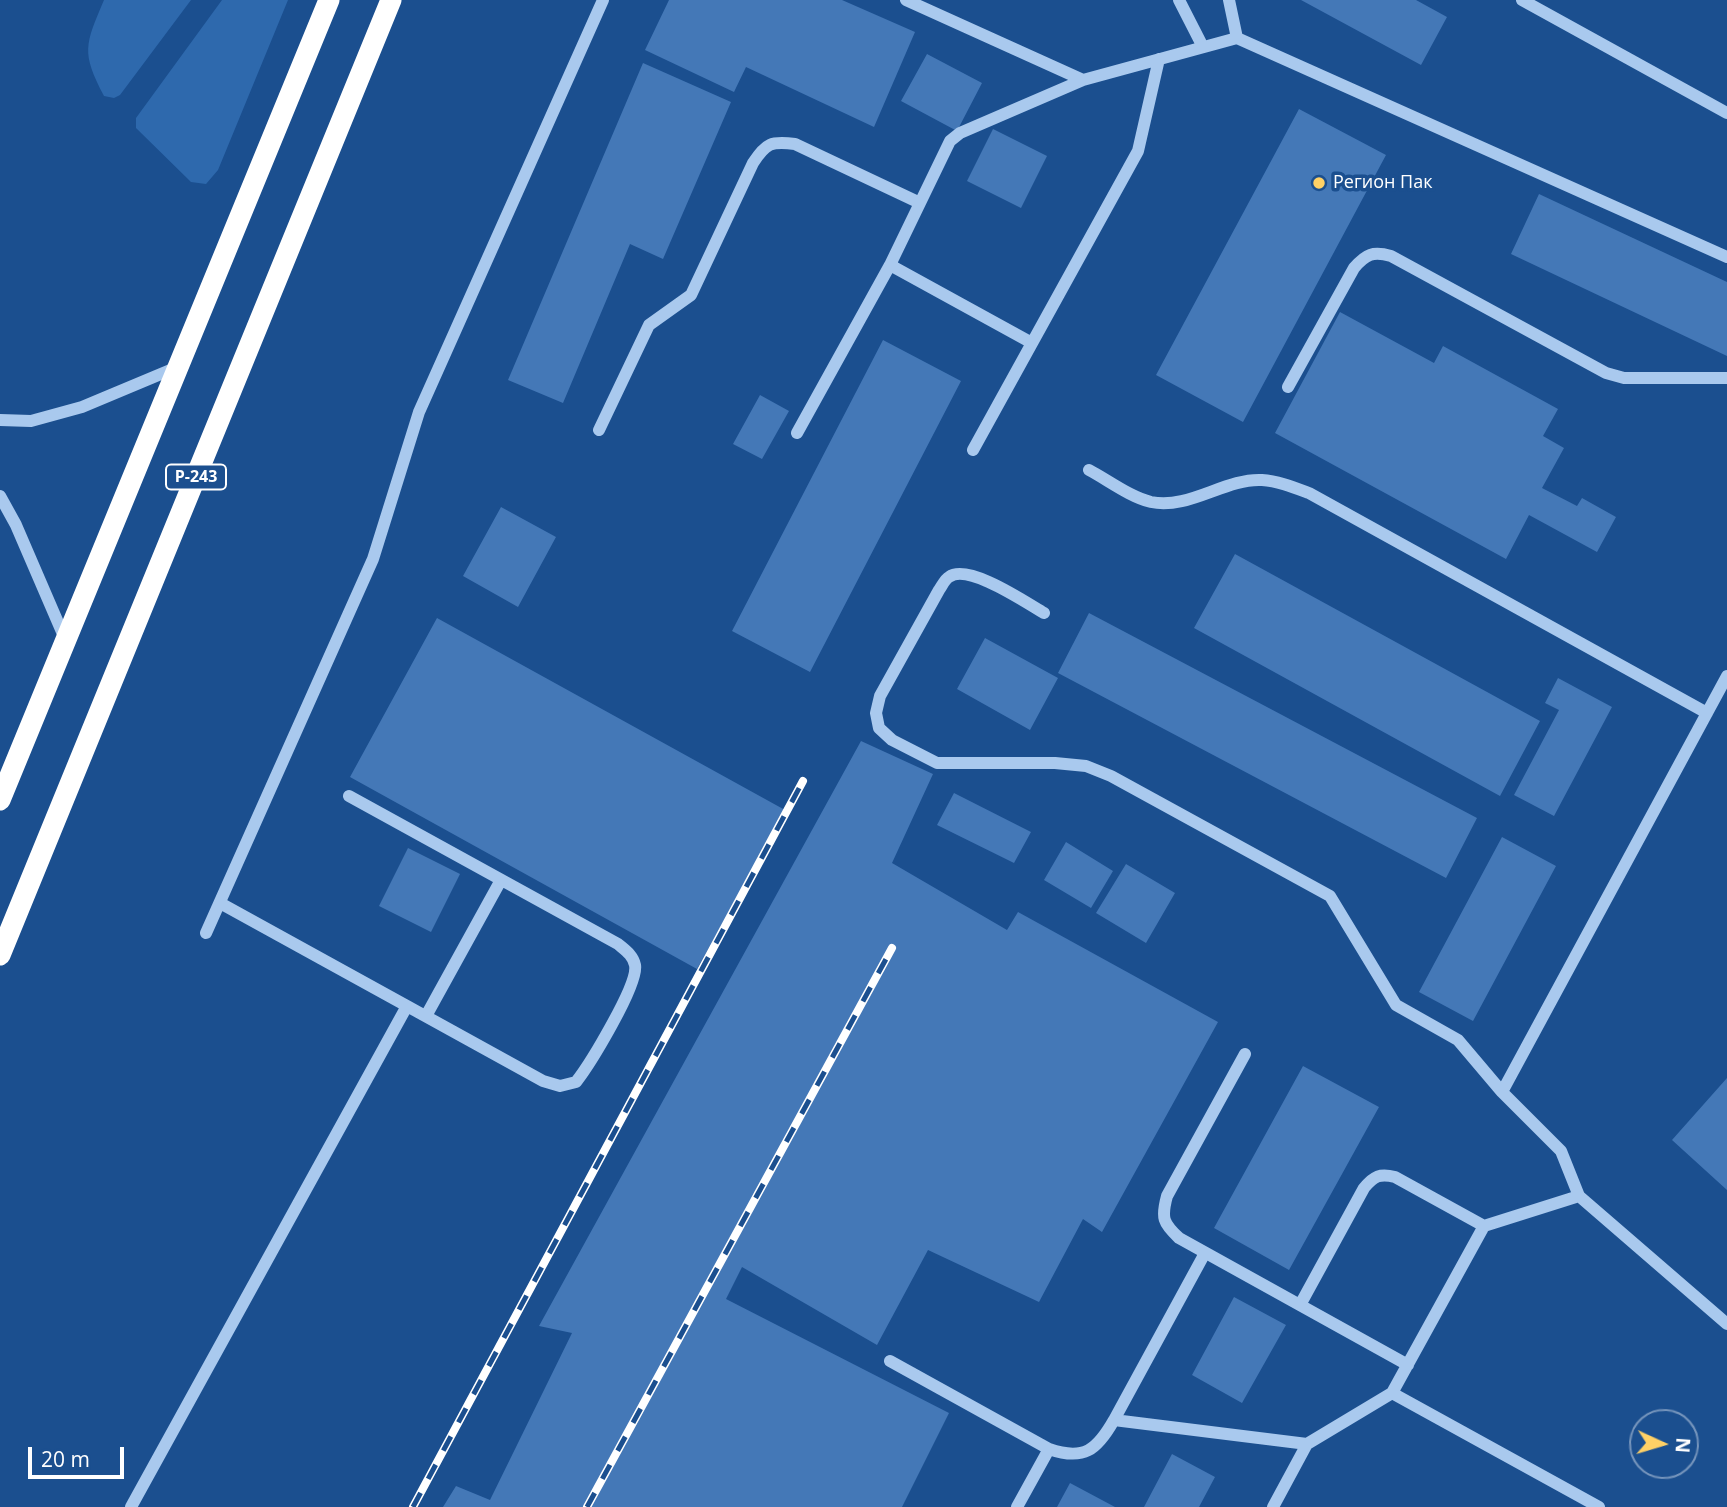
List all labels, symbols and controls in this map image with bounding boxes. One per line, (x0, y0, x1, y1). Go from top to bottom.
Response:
place label: Регион Пак (1333, 172, 1432, 194)
marker: Регион Пак (1311, 175, 1327, 191)
road number: Р-243 (166, 464, 226, 490)
north arrow (1629, 1409, 1699, 1479)
scale bar (32, 1434, 128, 1478)
text: N (1669, 1437, 1696, 1454)
text: 20 m (41, 1445, 90, 1473)

